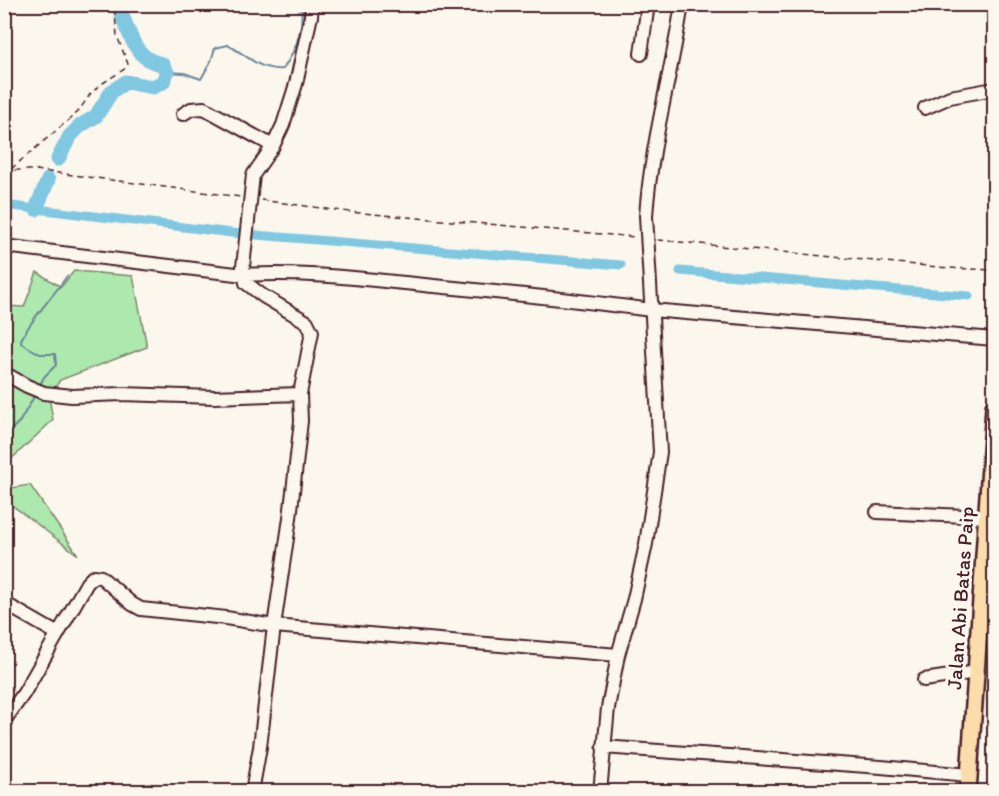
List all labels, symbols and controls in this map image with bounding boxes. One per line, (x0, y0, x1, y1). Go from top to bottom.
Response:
street label: Jalan Abi Batas Paip (941, 506, 979, 690)

